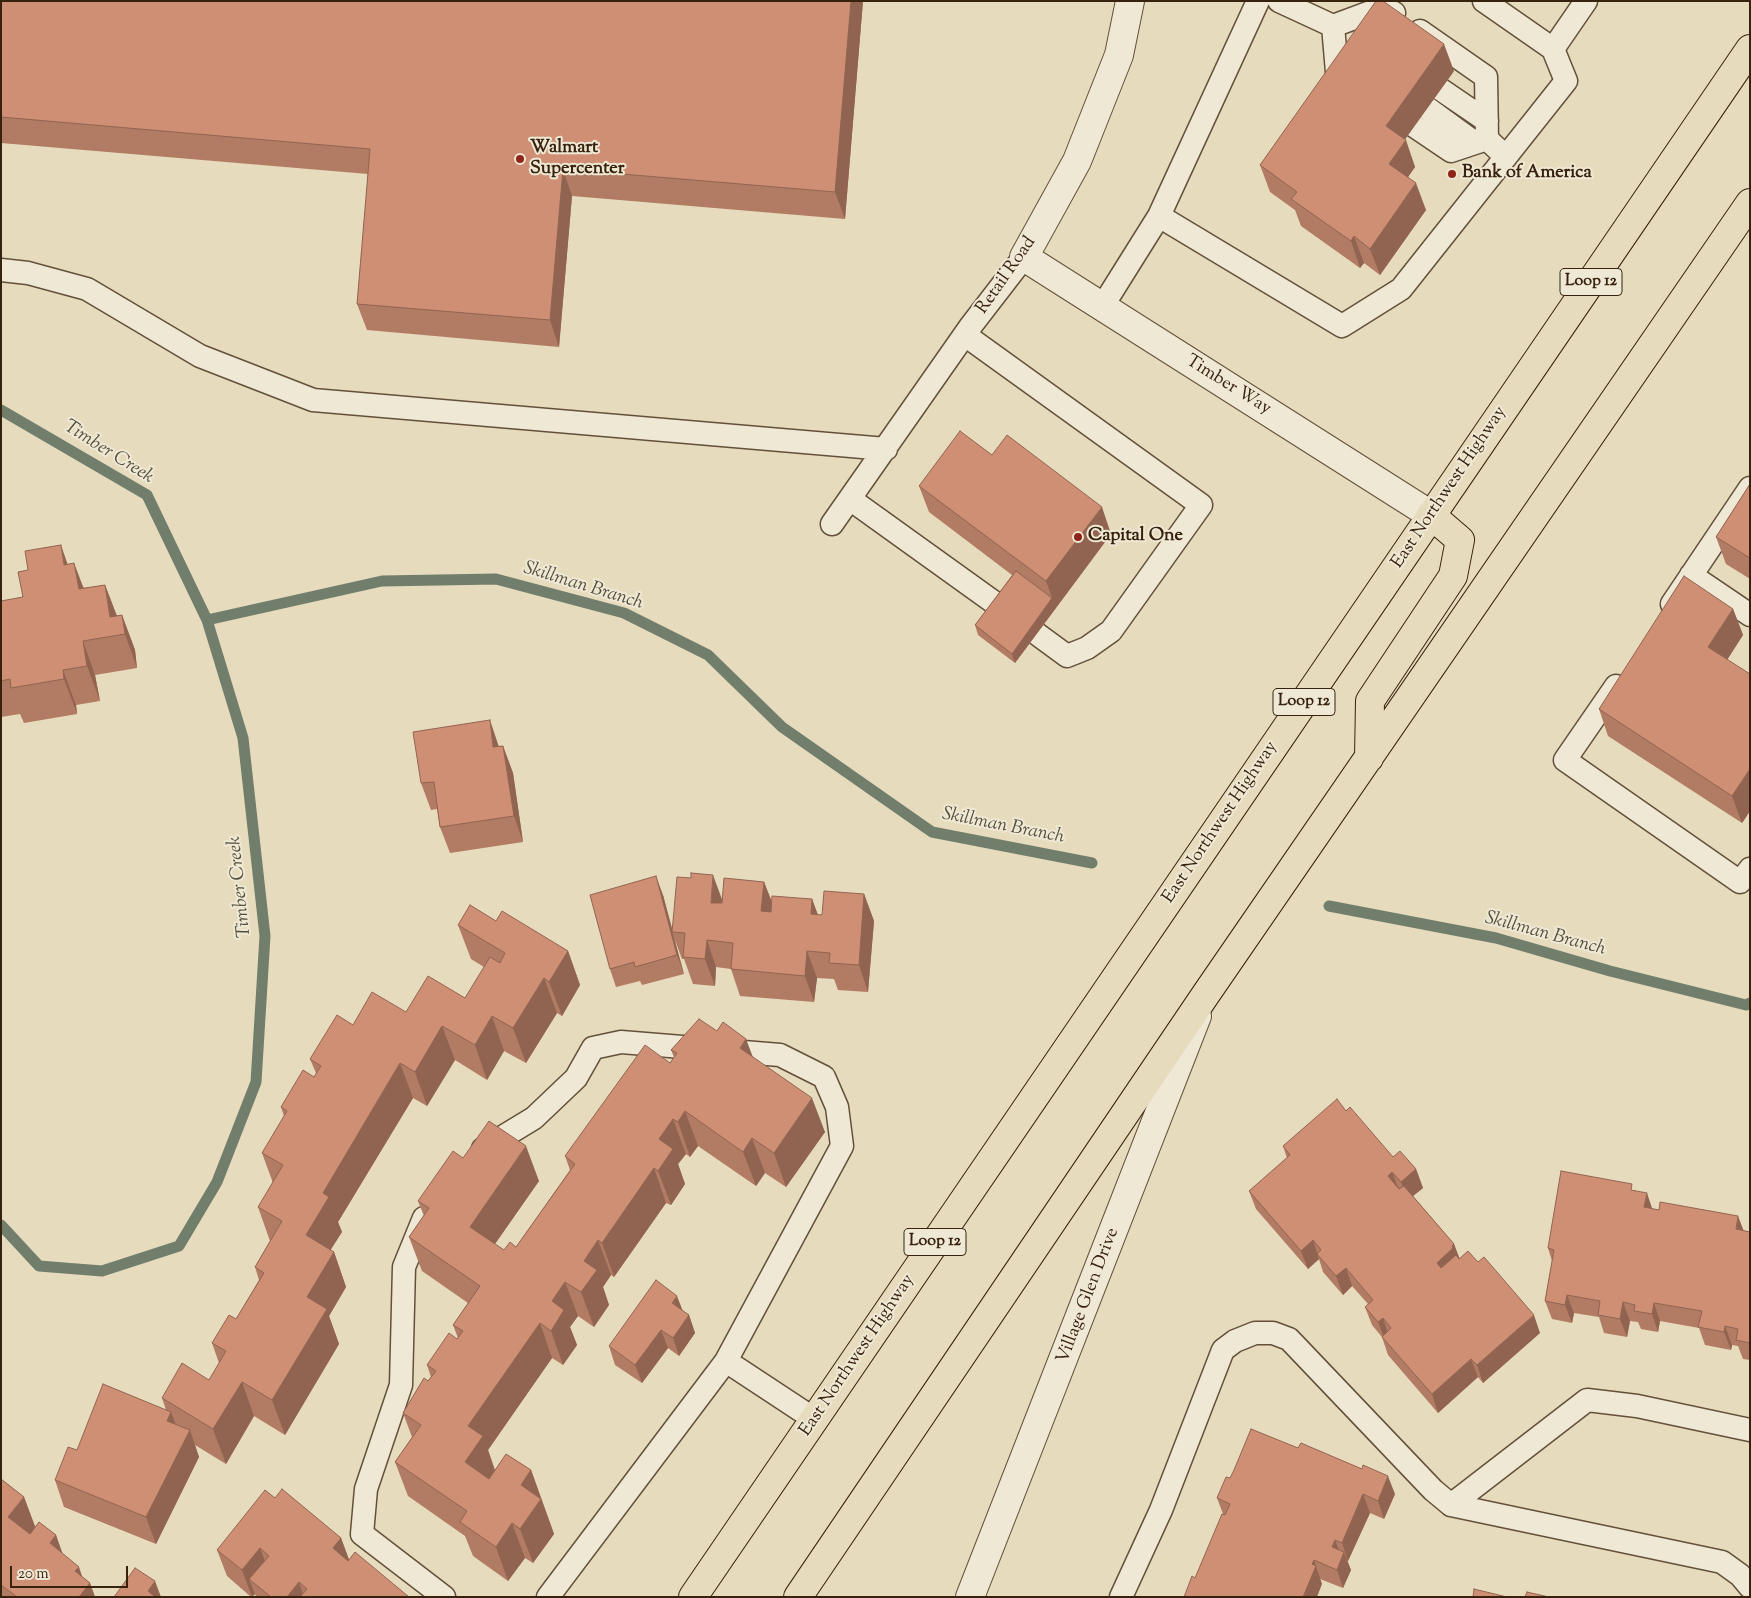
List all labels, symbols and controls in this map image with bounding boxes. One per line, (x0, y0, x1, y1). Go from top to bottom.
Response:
place label: Walmart Supercenter (530, 138, 624, 180)
marker: Walmart Supercenter (514, 153, 526, 165)
place label: Bank of America (1462, 163, 1592, 185)
marker: Bank of America (1446, 168, 1458, 180)
street label: Retail Road (972, 233, 1042, 319)
road number: Loop 12 (1560, 268, 1622, 296)
street label: Timber Way (1181, 351, 1275, 421)
street label: East Northwest Highway (1388, 403, 1512, 573)
water label: Timber Creek (59, 416, 157, 490)
place label: Capital One (1088, 526, 1183, 548)
marker: Capital One (1072, 531, 1084, 543)
water label: Skillman Branch (520, 558, 646, 616)
road number: Loop 12 (1273, 689, 1335, 716)
street label: East Northwest Highway (1159, 738, 1283, 908)
water label: Skillman Branch (940, 804, 1066, 850)
water label: Timber Creek (224, 835, 258, 939)
water label: Skillman Branch (1482, 908, 1608, 962)
street label: Village Glen Drive (1053, 1225, 1125, 1367)
road number: Loop 12 (904, 1228, 966, 1256)
street label: East Northwest Highway (796, 1271, 920, 1441)
scale bar (12, 1556, 130, 1588)
text: 20 m (18, 1564, 49, 1585)

